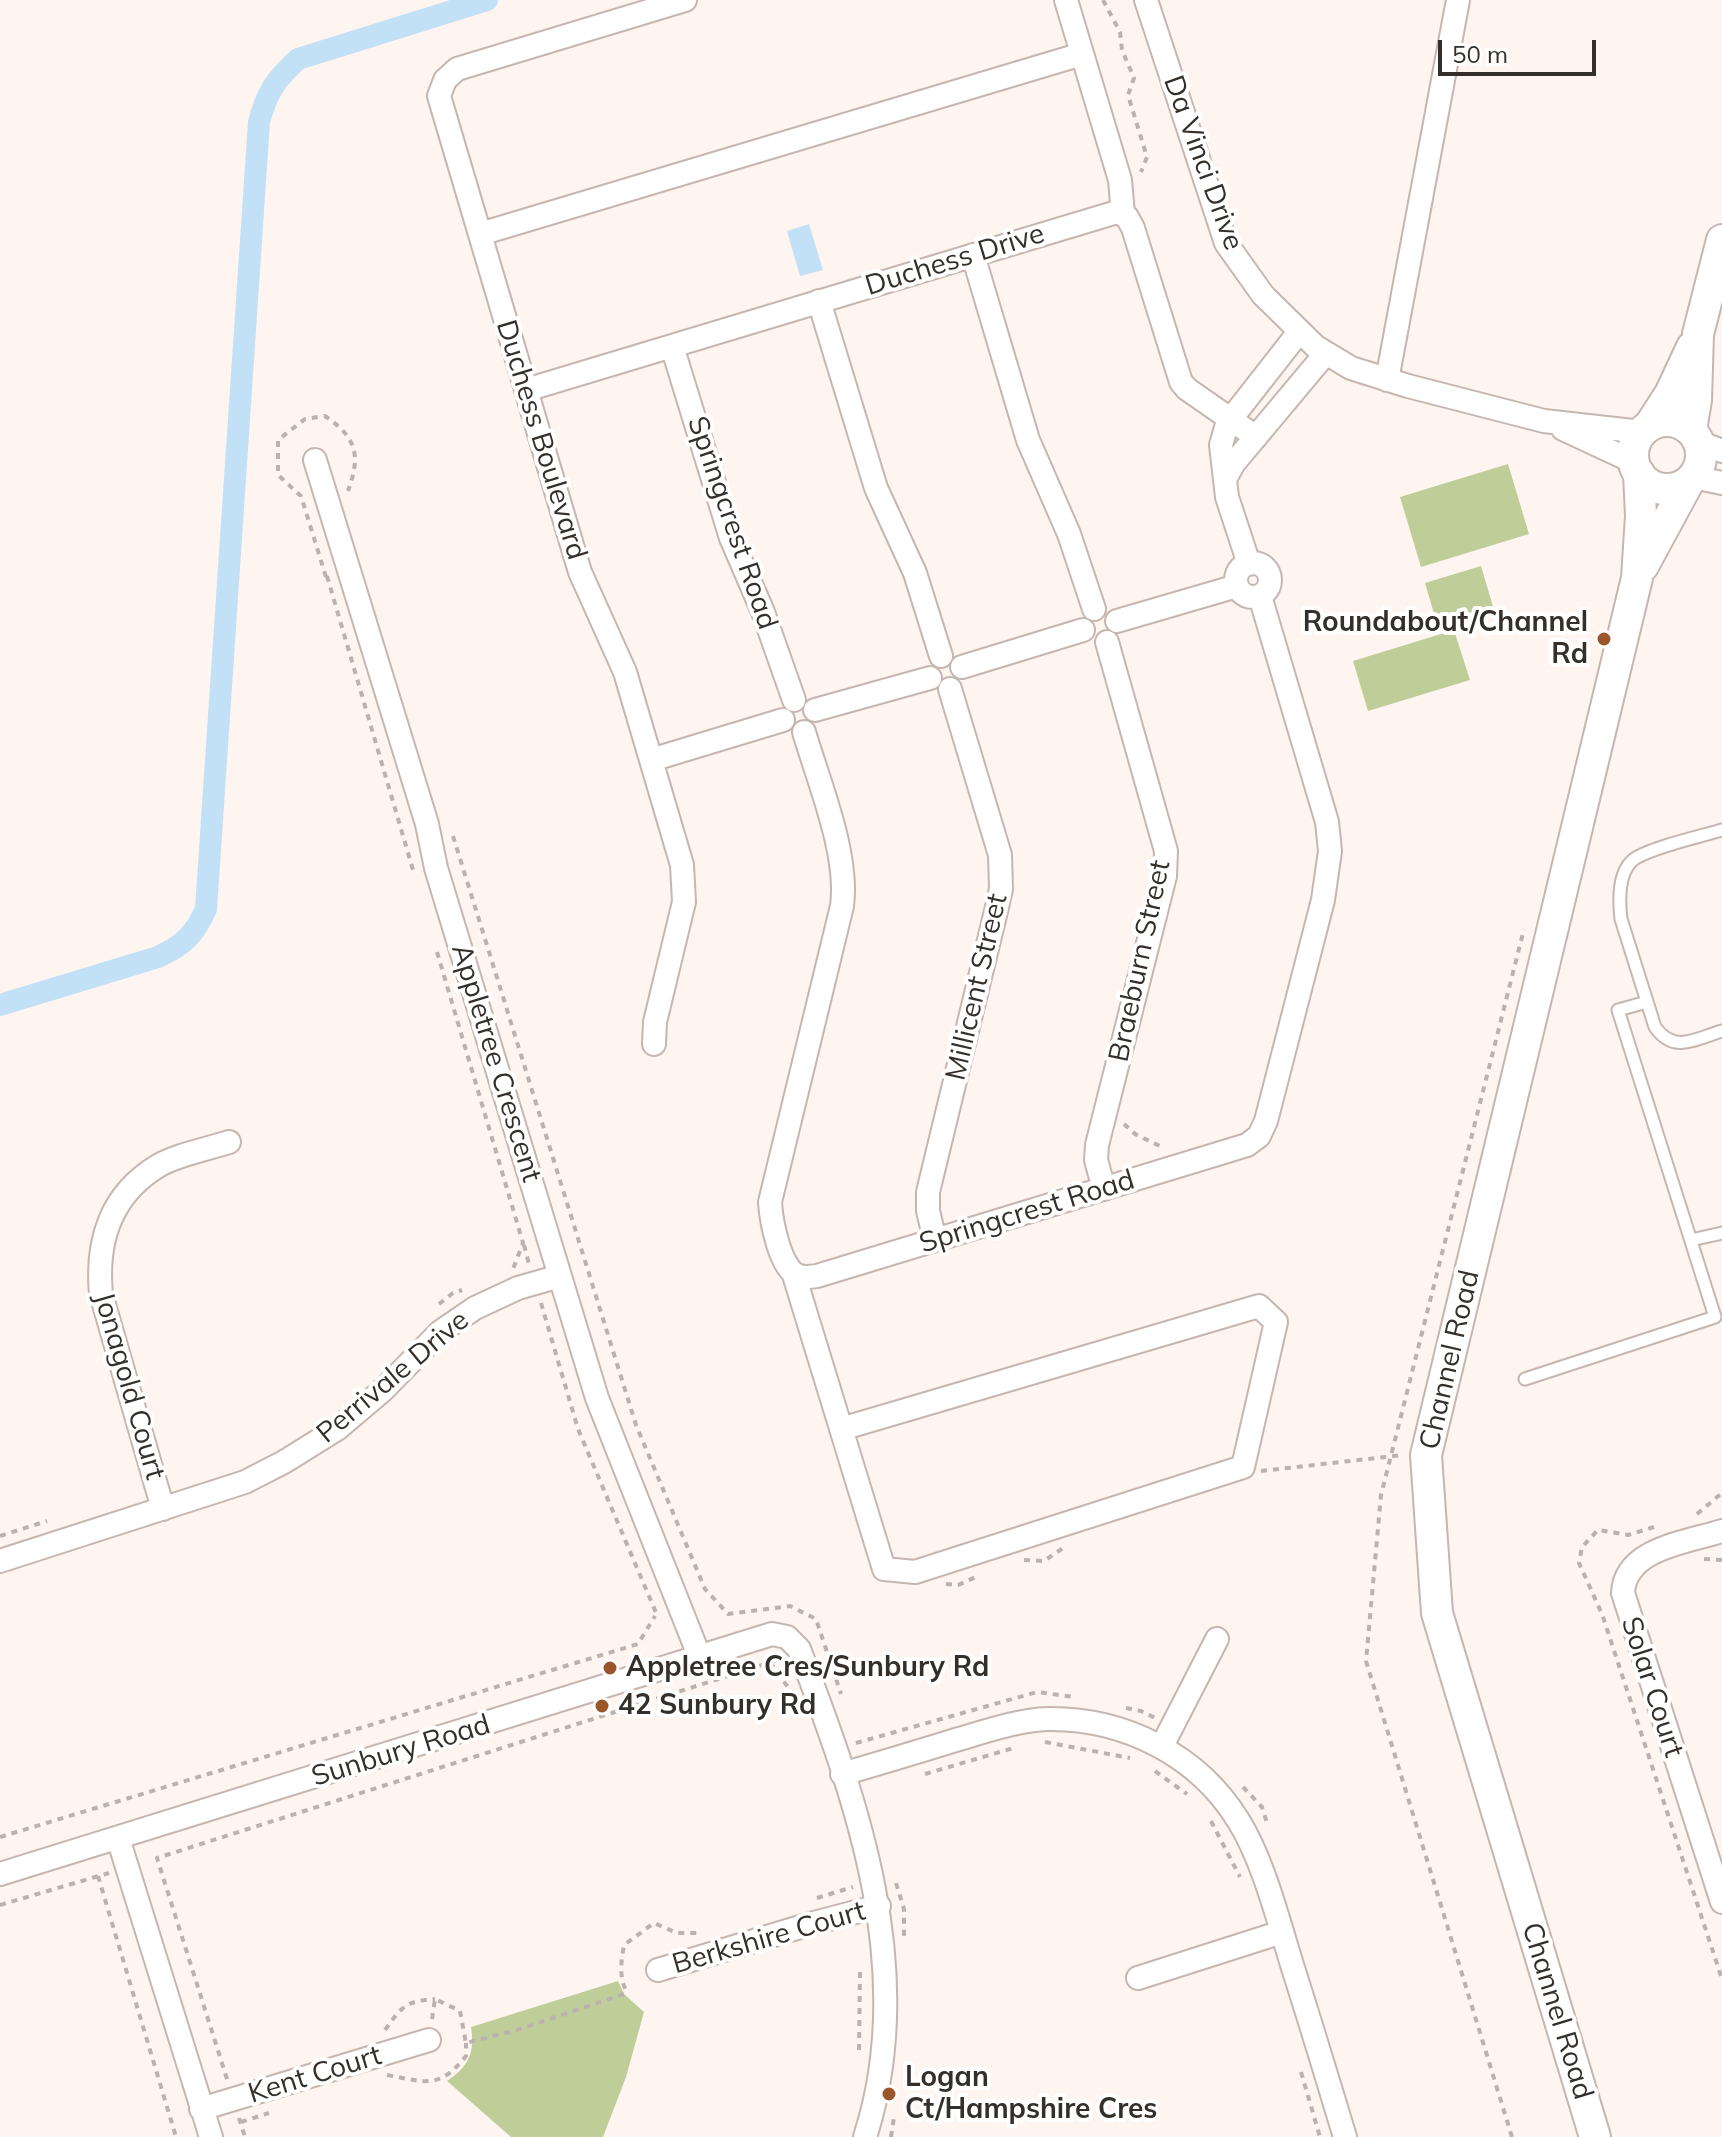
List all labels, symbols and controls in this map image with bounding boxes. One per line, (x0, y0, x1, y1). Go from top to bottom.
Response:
scale bar (1442, 24, 1600, 74)
text: 50 m (1452, 39, 1508, 69)
street label: Da Vinci Drive (1156, 71, 1250, 255)
street label: Duchess Drive (861, 217, 1049, 303)
street label: Duchess Boulevard (489, 316, 593, 564)
street label: Springcrest Road (680, 412, 784, 634)
place label: Roundabout/Channel Rd (1303, 606, 1588, 672)
marker: Roundabout/Channel Rd (1595, 630, 1613, 648)
street label: Braeburn Street (1102, 857, 1178, 1065)
street label: Millicent Street (939, 890, 1015, 1084)
street label: Appletree Crescent (444, 940, 548, 1186)
street label: Springcrest Road (915, 1163, 1139, 1261)
street label: Channel Road (1413, 1267, 1487, 1453)
street label: Jonagold Court (86, 1289, 172, 1483)
street label: Perrivale Drive (310, 1304, 476, 1450)
street label: Solar Court (1614, 1613, 1690, 1761)
place label: Appletree Cres/Sunbury Rd (626, 1651, 989, 1685)
marker: Appletree Cres/Sunbury Rd (601, 1659, 619, 1677)
place label: 42 Sunbury Rd (618, 1689, 816, 1723)
marker: 42 Sunbury Rd (593, 1697, 611, 1715)
street label: Sunbury Road (308, 1708, 494, 1794)
street label: Berkshire Court (669, 1894, 869, 1982)
street label: Channel Road (1514, 1919, 1600, 2103)
street label: Kent Court (244, 2039, 386, 2111)
place label: Logan Ct/Hampshire Cres (905, 2061, 1157, 2127)
marker: Logan Ct/Hampshire Cres (880, 2085, 898, 2103)

